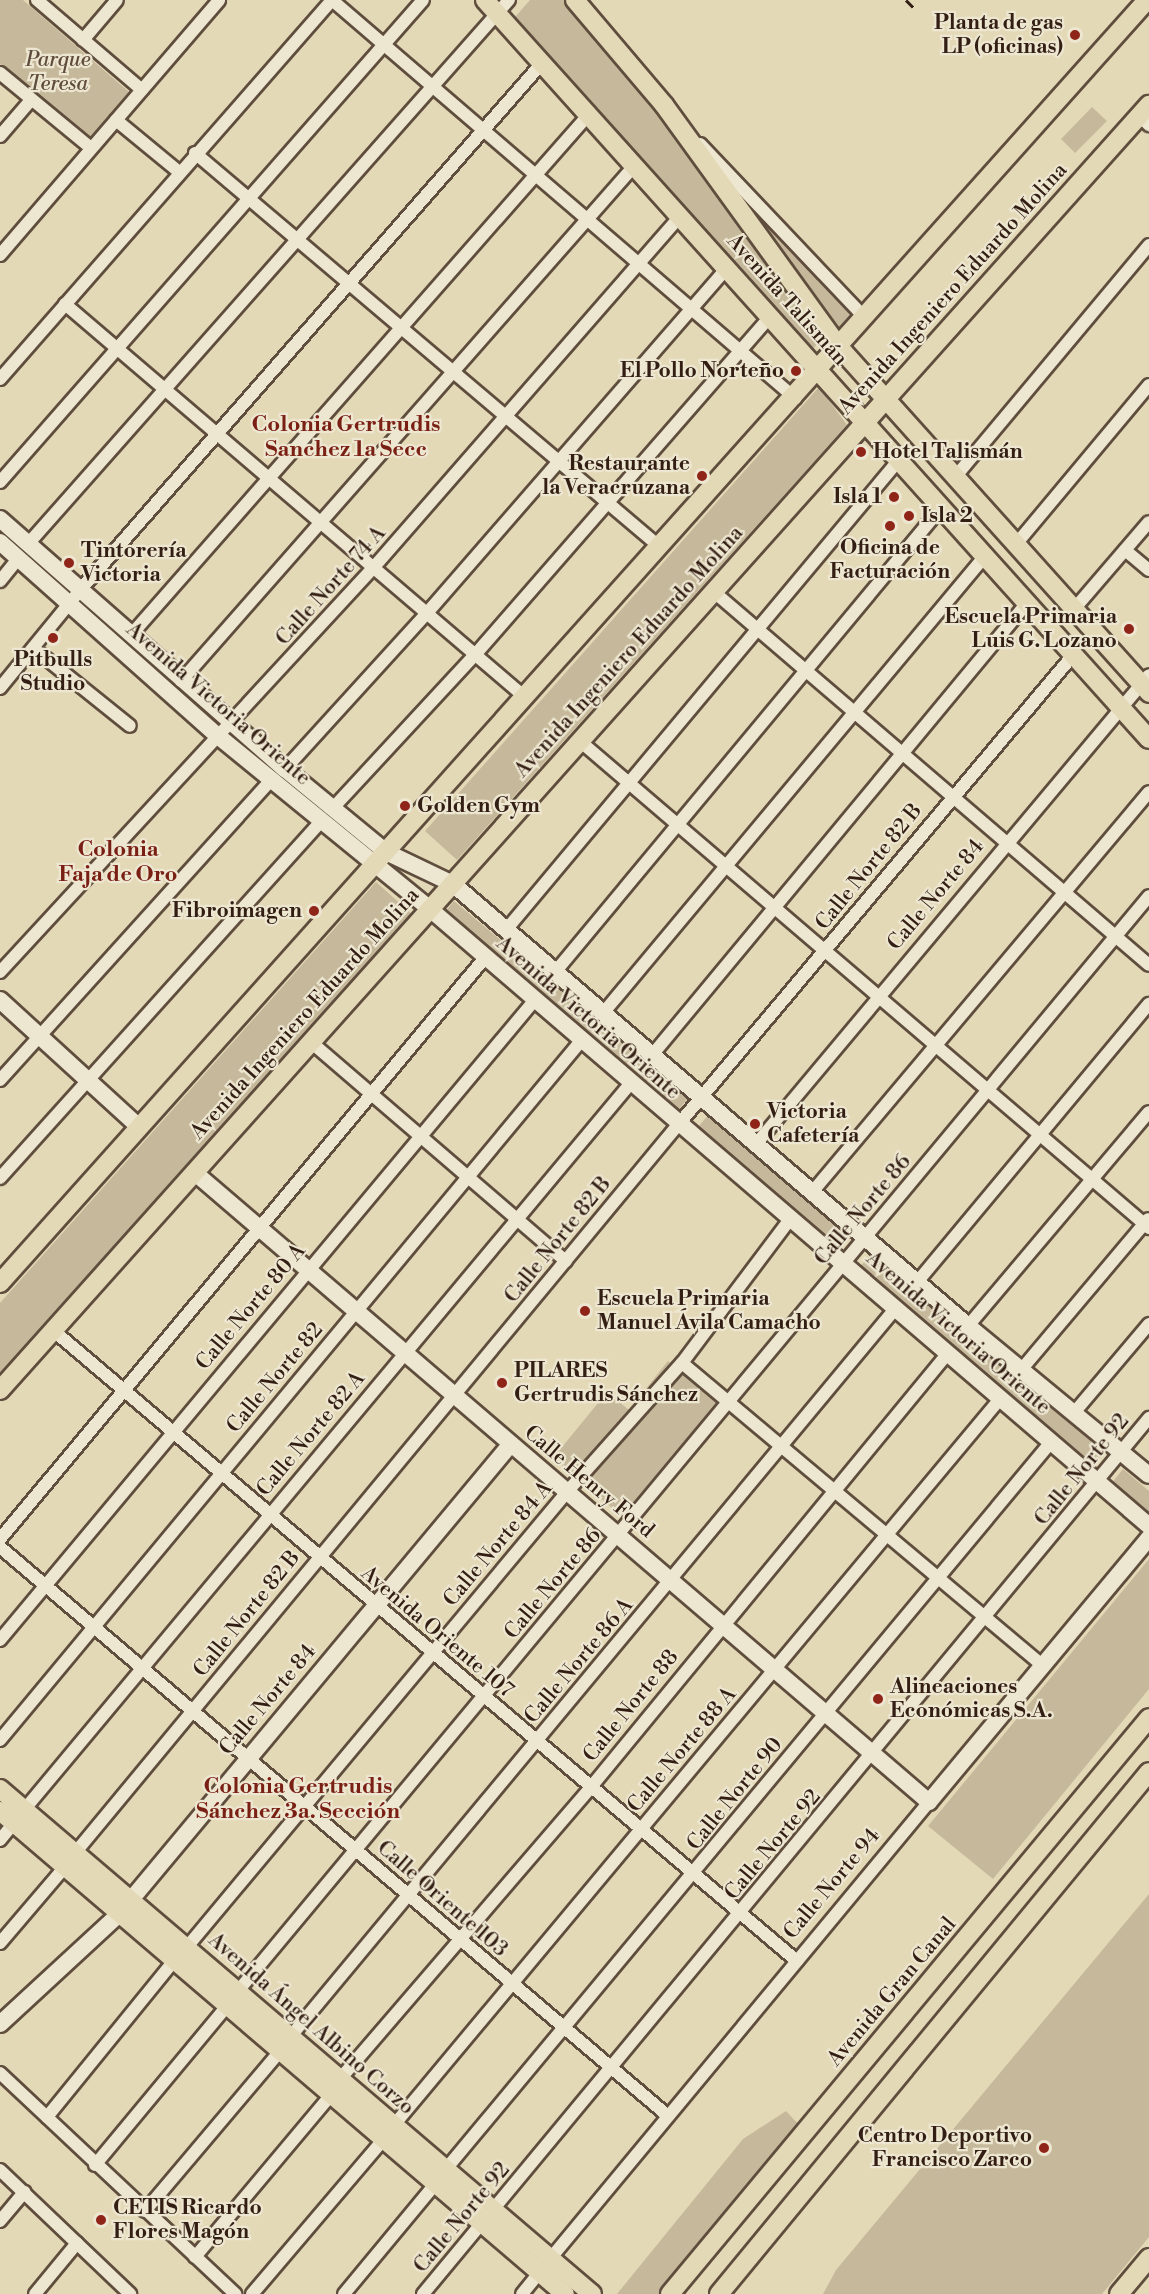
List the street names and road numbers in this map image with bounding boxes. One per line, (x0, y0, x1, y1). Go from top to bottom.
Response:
street label: Avenida Ingeniero Eduardo Molina (833, 158, 1073, 420)
street label: Avenida Talismán (721, 229, 853, 371)
street label: Calle Norte 74 A (271, 521, 391, 651)
street label: Avenida Ingeniero Eduardo Molina (509, 521, 749, 783)
street label: Avenida Victoria Oriente (121, 617, 315, 791)
street label: Calle Norte 82 B (810, 799, 928, 935)
street label: Calle Norte 84 (882, 834, 990, 956)
street label: Avenida Ingeniero Eduardo Molina (185, 883, 425, 1145)
street label: Avenida Victoria Oriente (491, 931, 685, 1105)
street label: Calle Norte 86 (809, 1149, 917, 1271)
street label: Calle Norte 82 B (499, 1172, 617, 1308)
street label: Calle Norte 80 A (191, 1239, 311, 1375)
street label: Avenida Victoria Oriente (861, 1246, 1055, 1420)
street label: Calle Norte 82 (222, 1318, 328, 1438)
street label: Calle Norte 82 A (252, 1367, 370, 1501)
street label: Calle Norte 92 (1029, 1409, 1135, 1531)
street label: Calle Henry Ford (519, 1420, 659, 1544)
street label: Calle Norte 84 A (438, 1476, 558, 1612)
street label: Calle Norte 86 (499, 1523, 607, 1645)
street label: Calle Norte 82 B (188, 1546, 306, 1682)
street label: Avenida Oriente 107 (356, 1561, 518, 1703)
street label: Calle Norte 86 A (519, 1593, 639, 1729)
street label: Calle Norte 84 (214, 1639, 322, 1761)
street label: Calle Norte 88 (578, 1645, 684, 1767)
street label: Calle Norte 88 A (622, 1682, 742, 1818)
street label: Calle Norte 90 (682, 1732, 788, 1856)
street label: Calle Norte 92 (720, 1785, 826, 1905)
street label: Calle Norte 94 (778, 1824, 886, 1944)
street label: Calle Oriente 103 (372, 1836, 512, 1962)
street label: Avenida Gran Canal (822, 1912, 962, 2072)
street label: Avenida Ángel Albino Corzo (203, 1928, 419, 2120)
street label: Calle Norte 92 (409, 2158, 515, 2278)

